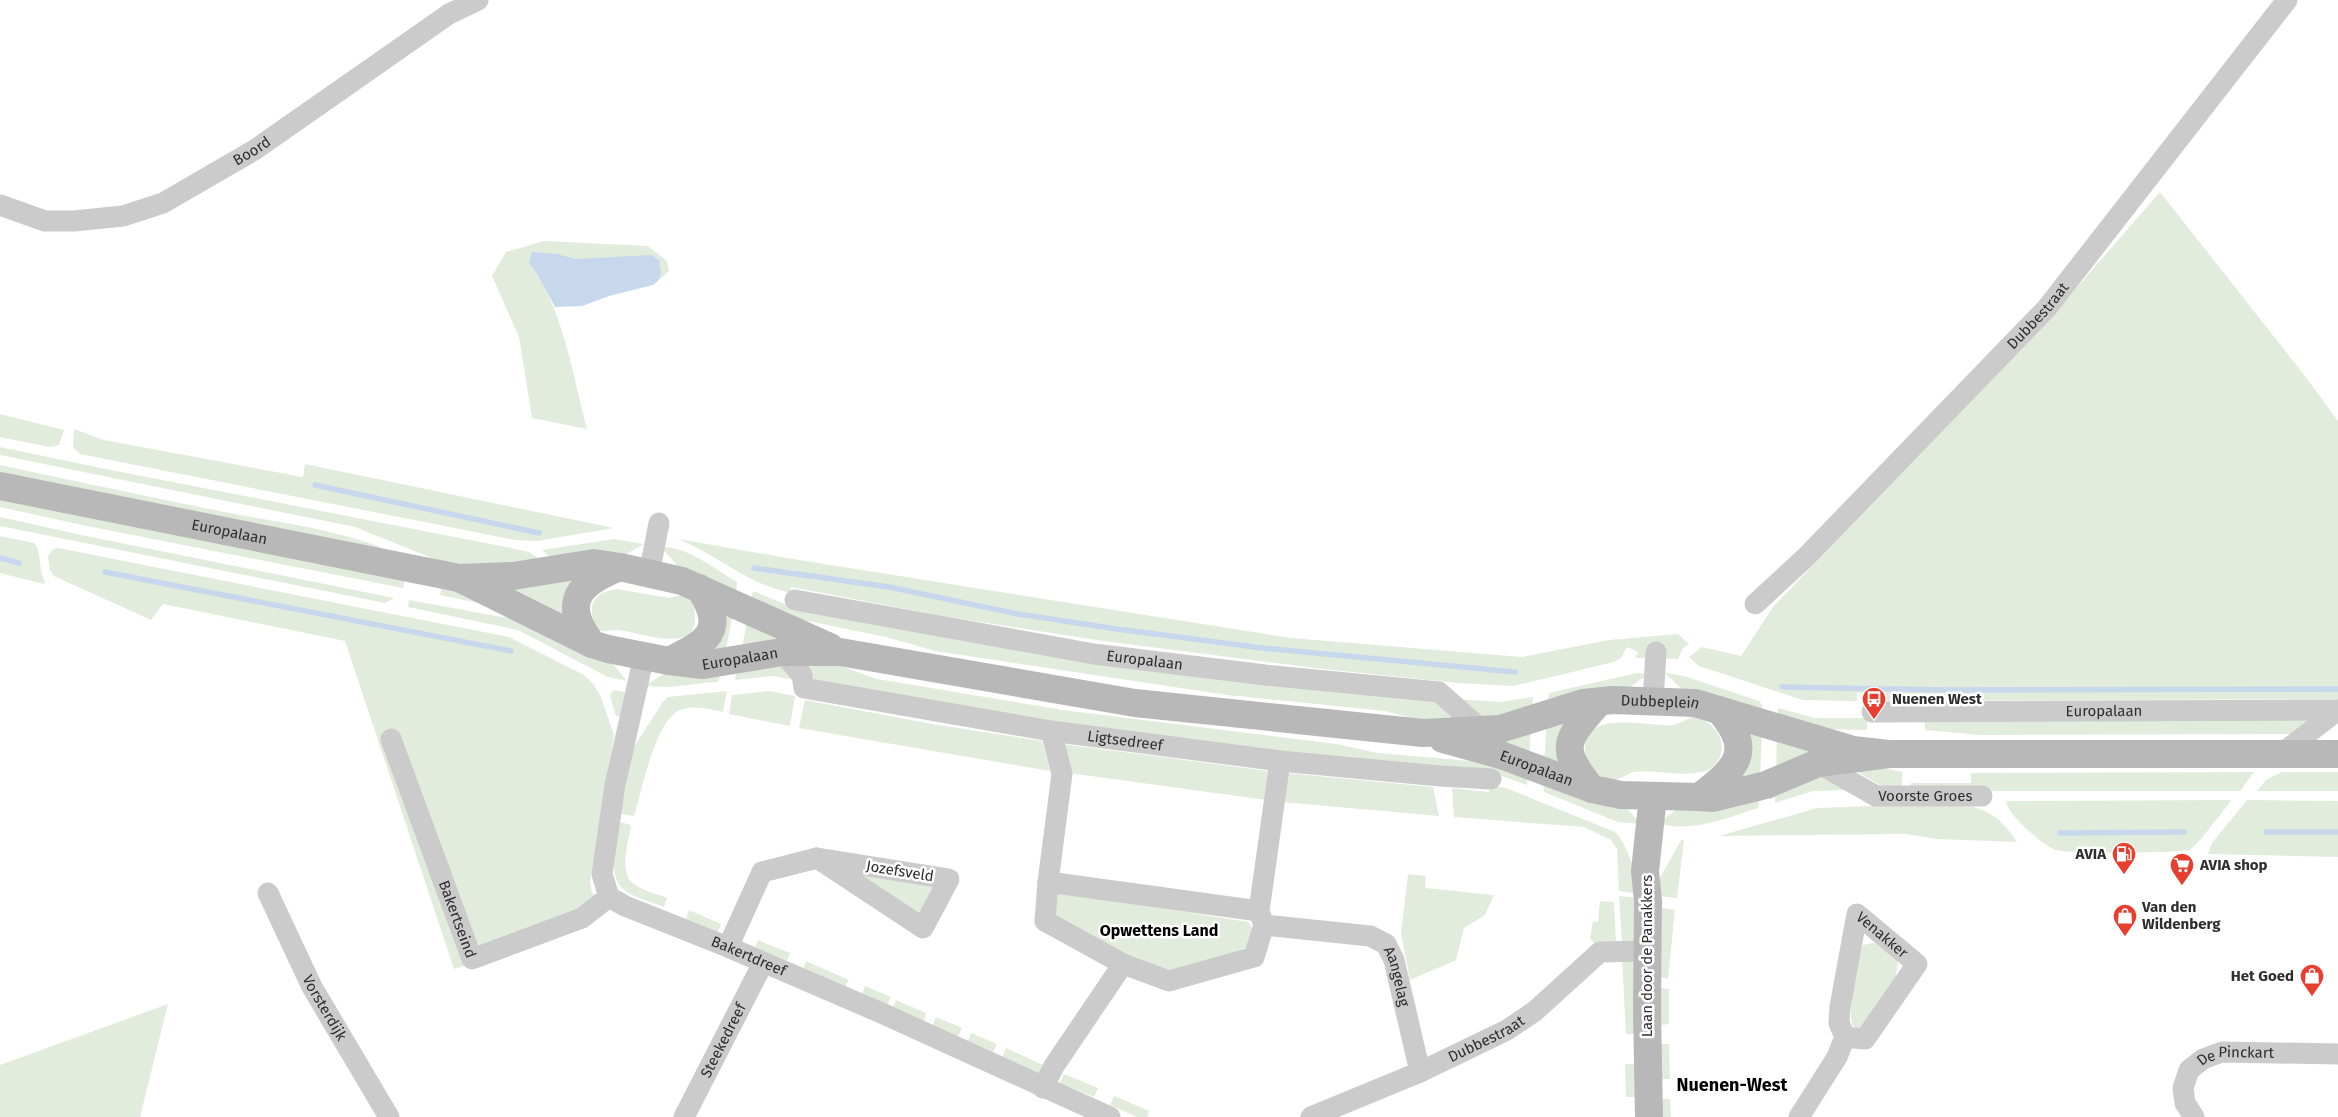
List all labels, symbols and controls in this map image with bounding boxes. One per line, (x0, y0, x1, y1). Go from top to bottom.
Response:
street label: Boord (230, 133, 274, 169)
street label: Dubbestraat (2003, 278, 2073, 353)
street label: Europalaan (190, 516, 269, 548)
street label: Europalaan (700, 644, 779, 674)
street label: Europalaan (1106, 647, 1184, 674)
bus stop icon: Nuenen West (1861, 686, 1887, 720)
place label: Nuenen West (1892, 690, 1982, 708)
street label: Dubbeplein (1620, 691, 1702, 713)
street label: Europalaan (2066, 702, 2142, 720)
street label: Ligtsedreef (1086, 727, 1165, 755)
street label: Europalaan (1497, 746, 1576, 790)
street label: Voorste Groes (1878, 787, 1972, 805)
fuel station icon: AVIA (2111, 841, 2137, 875)
place label: AVIA (2075, 845, 2107, 863)
supermarket icon: AVIA shop (2169, 852, 2195, 886)
place label: AVIA shop (2199, 856, 2268, 874)
street label: Jozefsveld (865, 857, 935, 885)
street label: Laan door de Panakkers (1638, 875, 1656, 1037)
street label: Bakertseind (435, 878, 480, 961)
place label: Van den Wildenberg (2141, 898, 2221, 933)
shop icon: Van den Wildenberg (2112, 903, 2138, 937)
street label: Venakker (1852, 908, 1912, 962)
district label: Opwettens Land (1100, 921, 1218, 940)
street label: Bakertdreef (709, 932, 790, 980)
street label: Aangelag (1380, 943, 1414, 1008)
shop icon: Het Goed (2299, 963, 2325, 997)
place label: Het Goed (2231, 967, 2294, 985)
street label: Vorsterdijk (299, 972, 351, 1044)
street label: Steekedreef (697, 999, 750, 1081)
street label: Dubbestraat (1445, 1011, 1529, 1066)
street label: De Pinckart (2193, 1043, 2275, 1069)
district label: Nuenen-West (1677, 1074, 1788, 1096)

